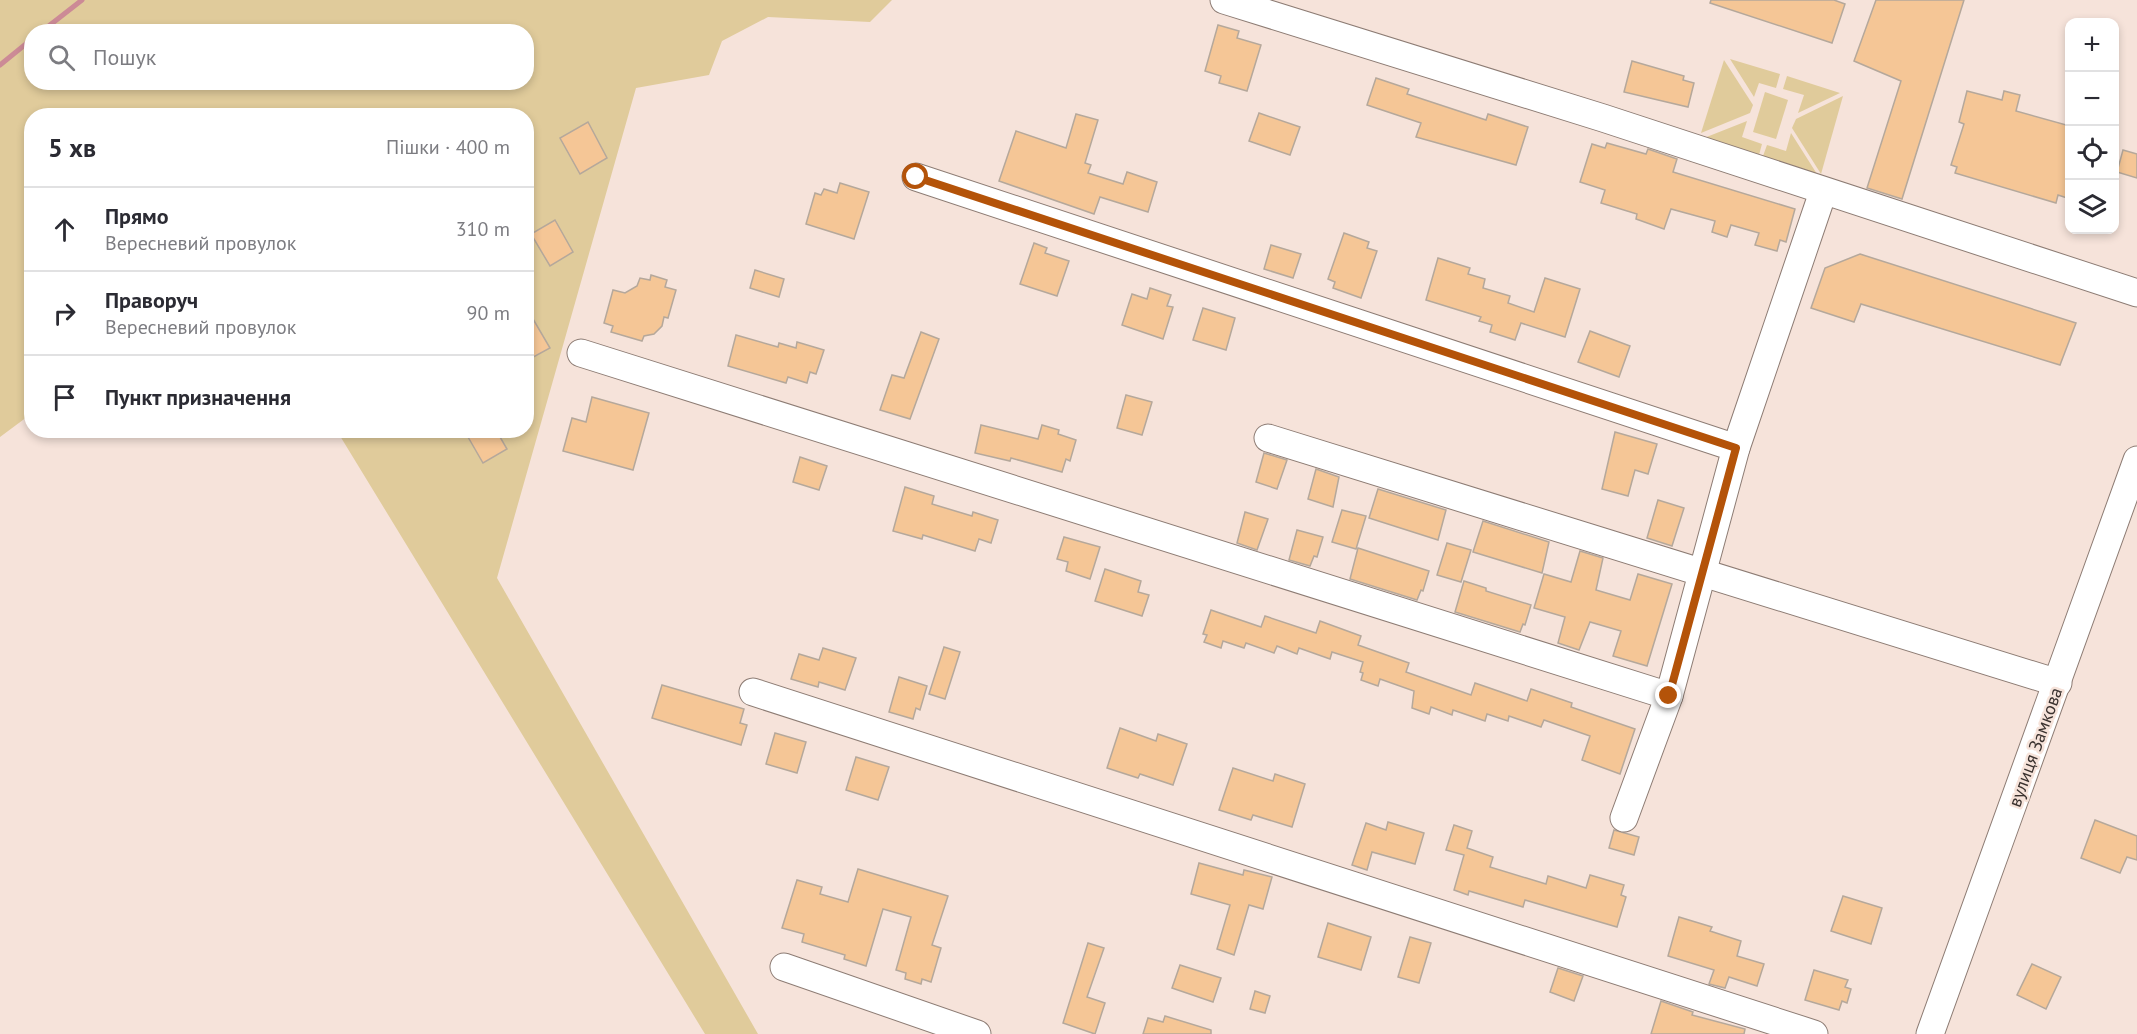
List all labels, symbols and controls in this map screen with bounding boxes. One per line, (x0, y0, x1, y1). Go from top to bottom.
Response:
map controls (2065, 18, 2119, 234)
button: + (2065, 18, 2119, 72)
search box (24, 24, 534, 90)
icon: search (45, 41, 78, 74)
text: Пошук (93, 43, 156, 71)
button: − (2065, 72, 2119, 126)
button: locate (2065, 126, 2119, 180)
text: 5 хв (48, 131, 96, 164)
text: Пішки · 400 m (386, 134, 510, 160)
route start (902, 163, 928, 189)
button: layers (2065, 180, 2119, 234)
text: Прямо (105, 202, 168, 230)
icon: ahead (48, 213, 81, 246)
text: 310 m (456, 216, 510, 242)
text: Вересневий провулок (105, 230, 296, 256)
text: Праворуч (105, 286, 198, 314)
icon: right (48, 297, 81, 330)
text: 90 m (467, 300, 510, 326)
text: Вересневий провулок (105, 314, 296, 340)
icon: arrive (48, 381, 81, 414)
text: Пункт призначення (105, 383, 291, 411)
route end (1655, 682, 1681, 708)
street label: вулиця Замкова (2003, 684, 2067, 810)

